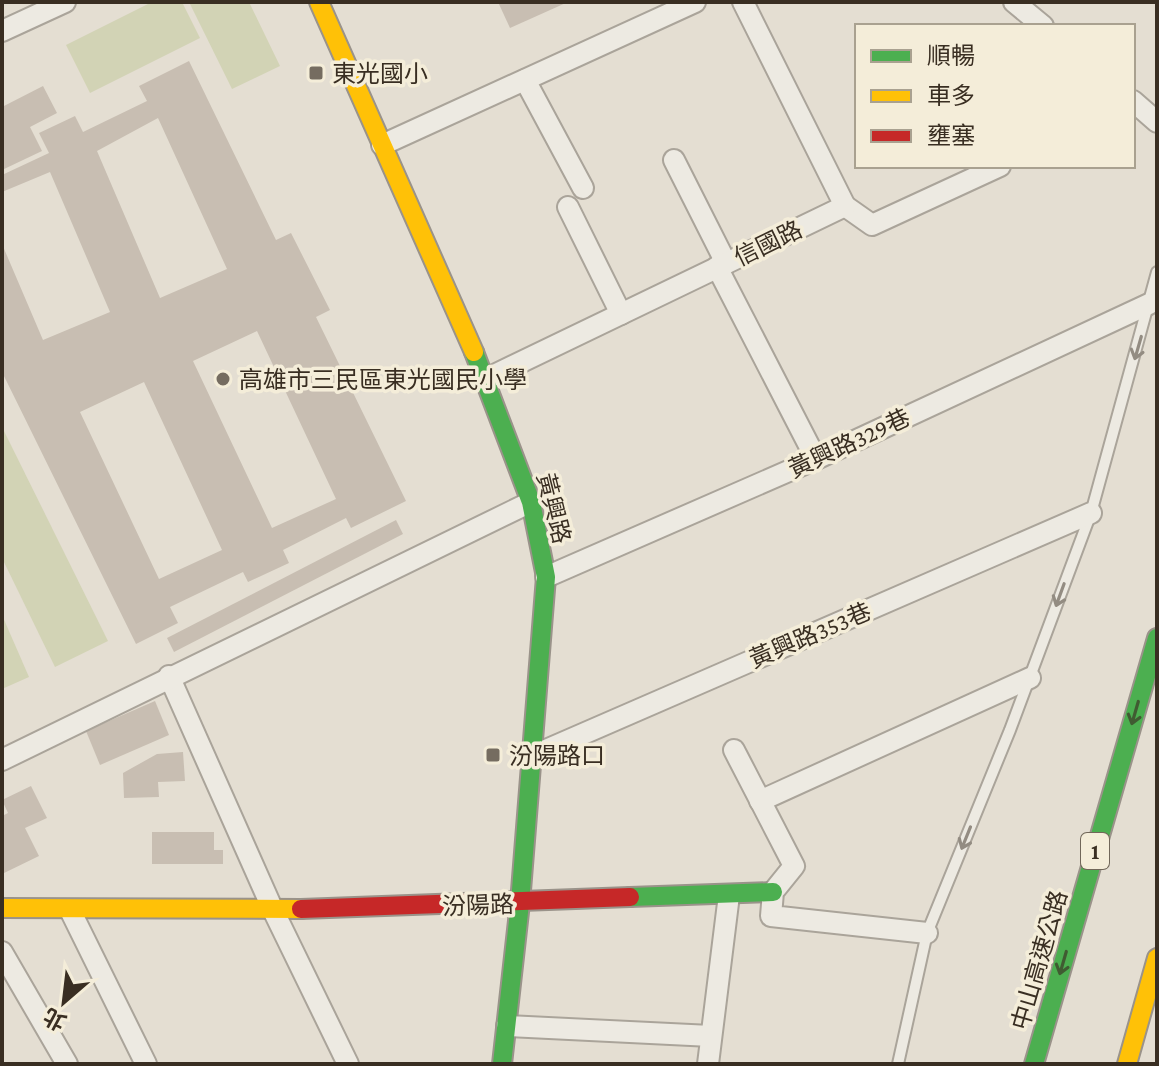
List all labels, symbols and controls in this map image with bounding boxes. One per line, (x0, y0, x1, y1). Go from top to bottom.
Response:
legend (855, 24, 1135, 168)
text: 順暢 (927, 42, 975, 69)
place label: 東光國小 (332, 60, 428, 87)
marker: 東光國小 (307, 64, 325, 82)
text: 車多 (927, 82, 975, 109)
text: 壅塞 (927, 122, 975, 149)
street label: 信國路 (730, 215, 806, 271)
one-way arrow (1130, 334, 1145, 360)
place label: 高雄市三民區東光國民小學 (239, 366, 527, 393)
marker: 高雄市三民區東光國民小學 (214, 370, 232, 388)
street label: 黃興路329巷 (784, 403, 914, 483)
street label: 黃興路 (532, 470, 576, 546)
one-way arrow (1052, 583, 1066, 607)
street label: 黃興路353巷 (745, 597, 875, 673)
one-way arrow (1127, 700, 1142, 726)
place label: 汾陽路口 (509, 742, 605, 769)
marker: 汾陽路口 (484, 746, 502, 764)
one-way arrow (958, 825, 972, 850)
road number: 1 (1081, 833, 1109, 869)
street label: 中山高速公路 (1006, 887, 1072, 1033)
street label: 汾陽路 (442, 890, 514, 920)
one-way arrow (1055, 949, 1070, 975)
north arrow (24, 962, 104, 1042)
text: 北 (39, 1003, 70, 1035)

